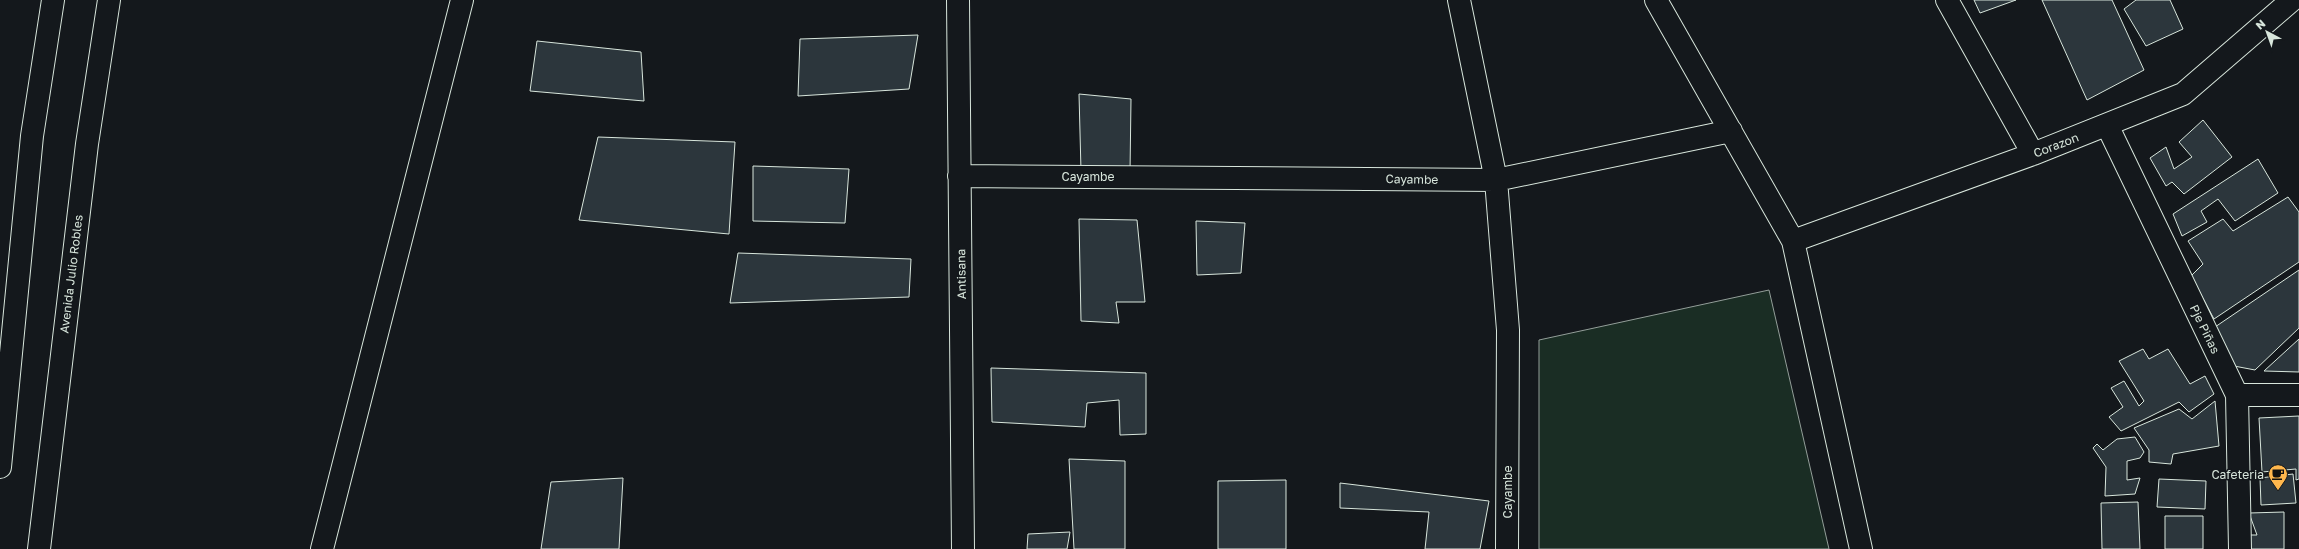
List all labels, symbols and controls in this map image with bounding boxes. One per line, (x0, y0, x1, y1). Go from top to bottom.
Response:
north arrow (2247, 12, 2287, 52)
text: N (2253, 16, 2268, 32)
street label: Corazon (2031, 130, 2081, 160)
street label: Cayambe (1062, 169, 1114, 184)
street label: Cayambe (1385, 171, 1439, 187)
street label: Avenida Julio Robles (56, 214, 86, 334)
street label: Antisana (953, 249, 969, 299)
street label: Pje Piñas (2187, 302, 2223, 356)
cafe icon: Cafeteria (2267, 463, 2289, 491)
street label: Cayambe (1500, 466, 1515, 518)
place label: Cafeteria (2211, 467, 2264, 482)

